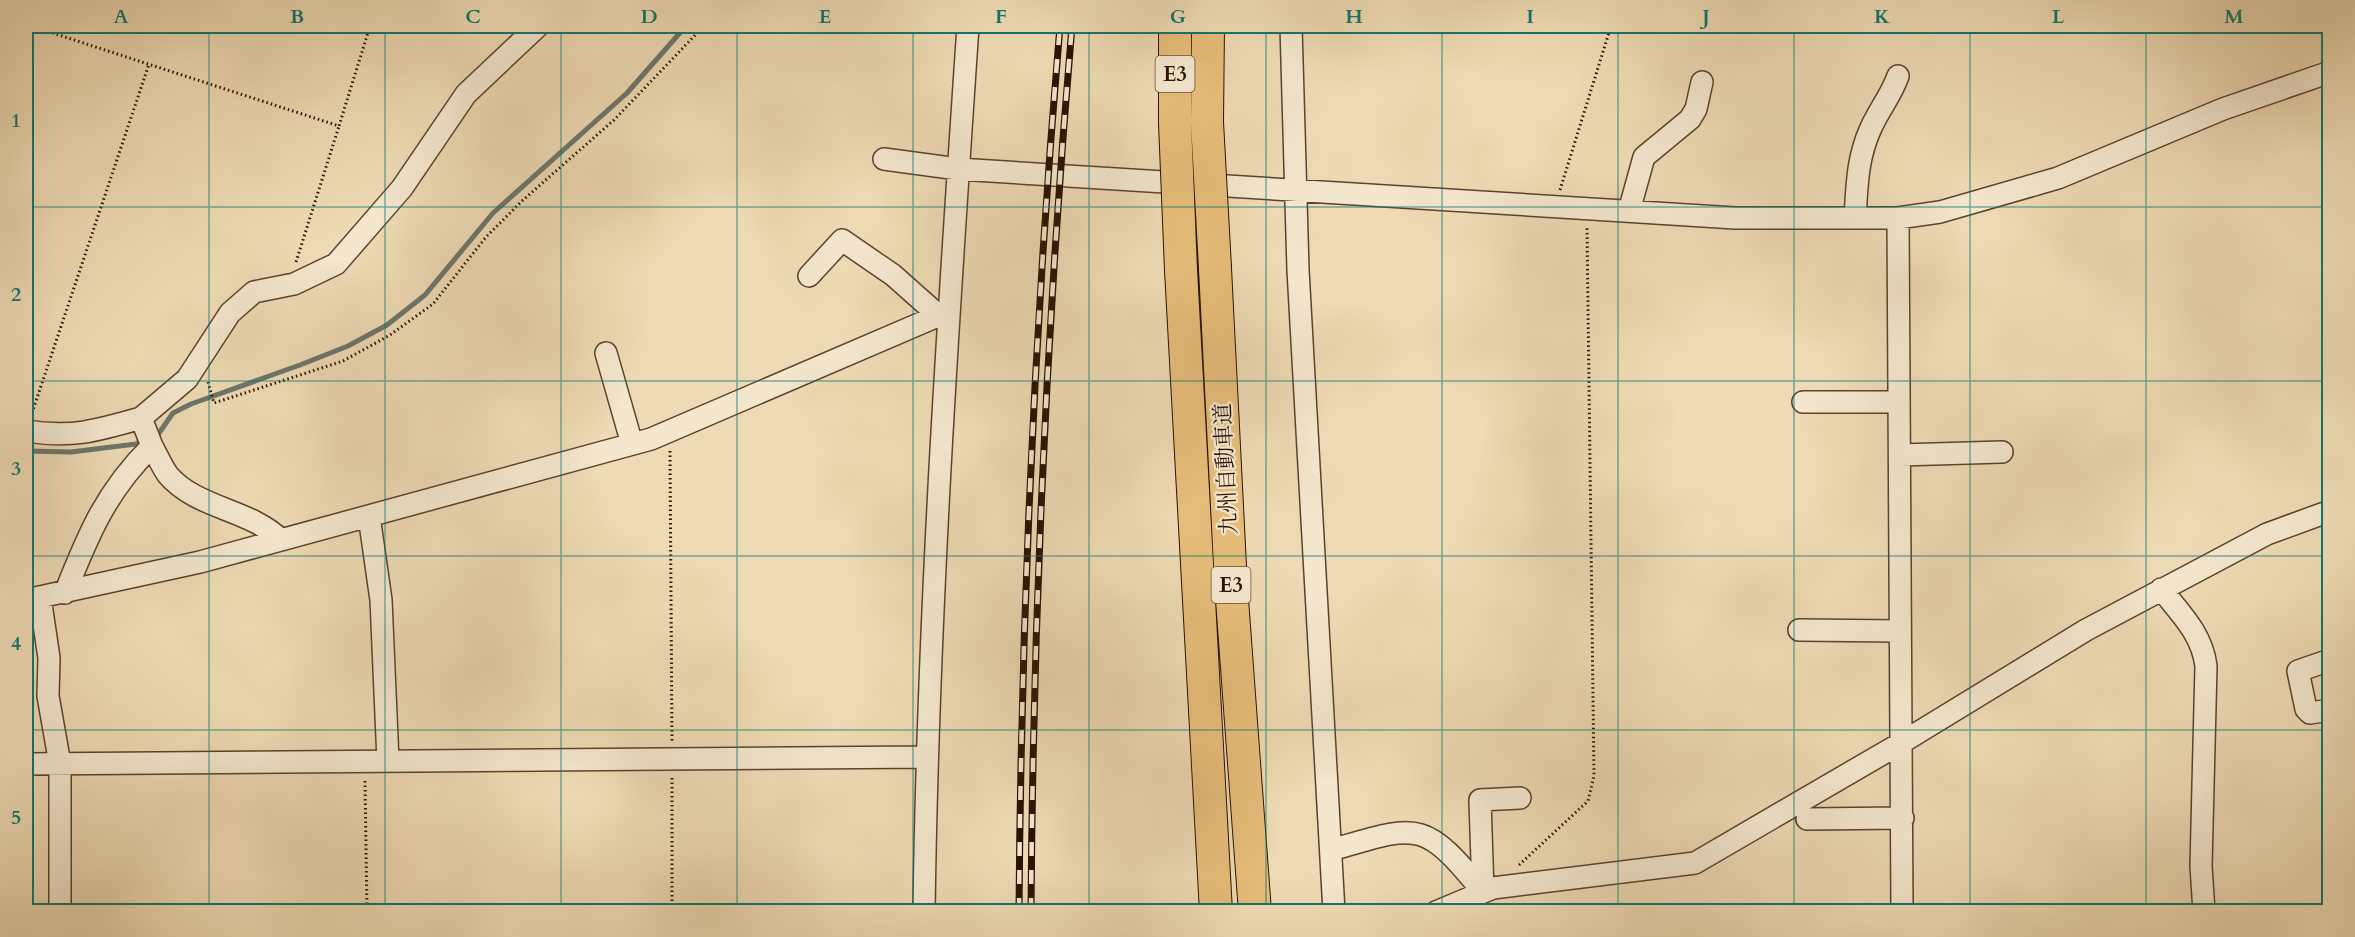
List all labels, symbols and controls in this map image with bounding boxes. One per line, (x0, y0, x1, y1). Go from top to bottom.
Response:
text: A (113, 3, 129, 30)
text: B (290, 3, 304, 30)
text: C (465, 3, 481, 30)
text: D (640, 3, 658, 30)
text: E (819, 3, 831, 30)
text: F (995, 3, 1007, 30)
text: G (1170, 3, 1186, 30)
text: H (1345, 3, 1363, 30)
text: I (1526, 3, 1534, 30)
text: J (1699, 3, 1710, 30)
text: K (1874, 3, 1891, 30)
text: L (2052, 3, 2065, 30)
text: M (2224, 3, 2244, 30)
road number: E3 (1156, 56, 1194, 92)
text: 1 (11, 107, 21, 134)
text: 2 (11, 281, 21, 308)
street label: 九州自動車道 (1208, 402, 1244, 536)
text: 3 (11, 455, 21, 482)
road number: E3 (1212, 567, 1250, 603)
text: 4 (11, 630, 21, 657)
text: 5 (11, 804, 21, 831)

